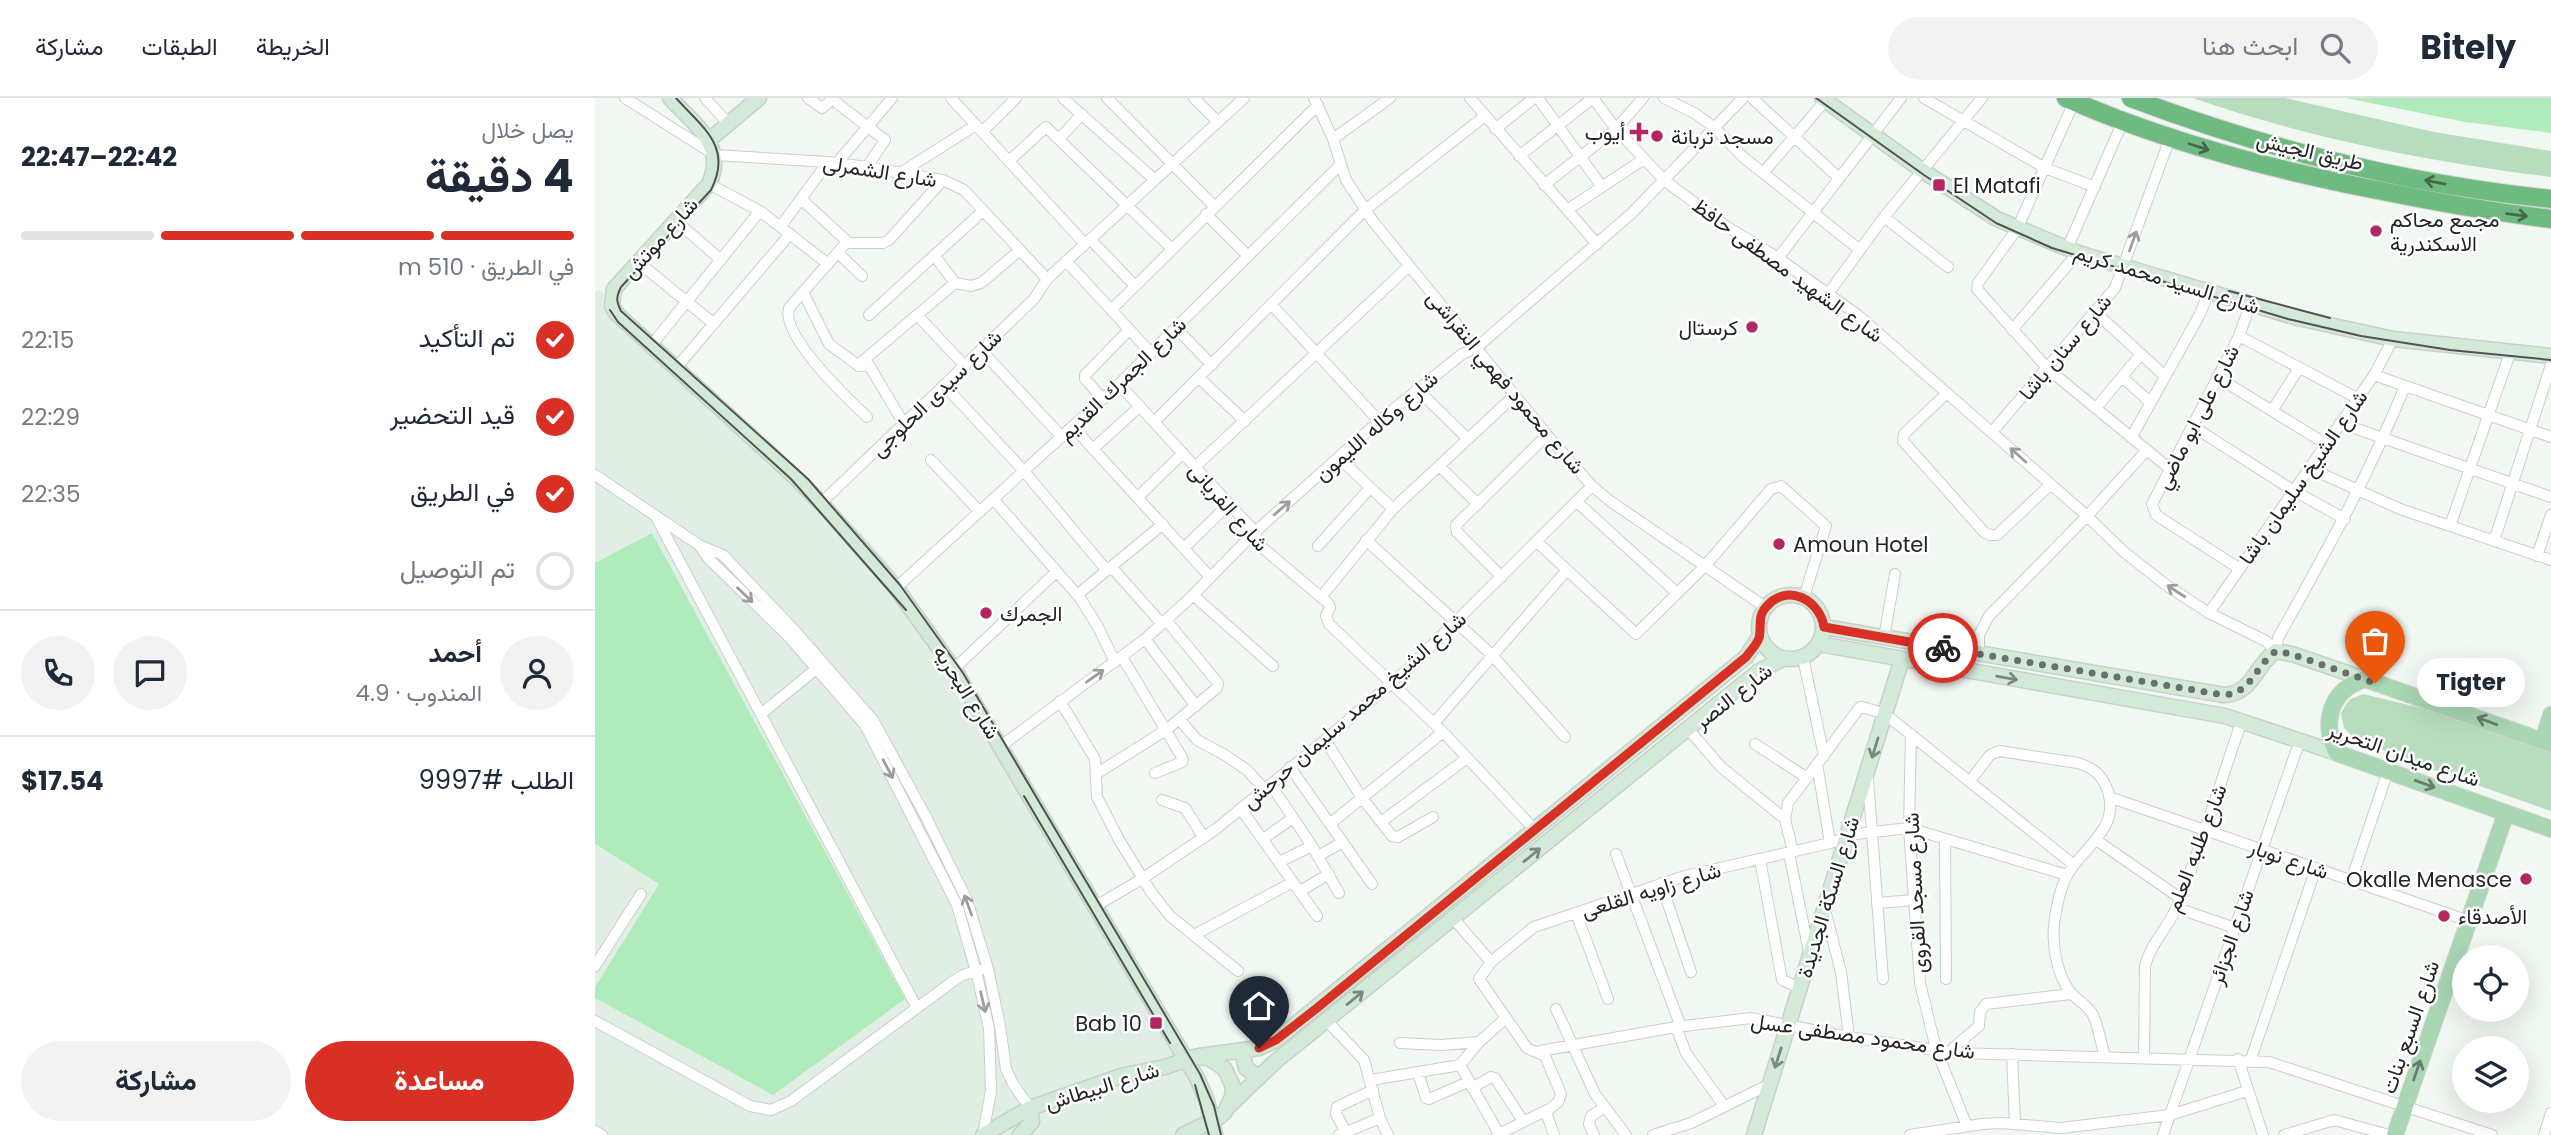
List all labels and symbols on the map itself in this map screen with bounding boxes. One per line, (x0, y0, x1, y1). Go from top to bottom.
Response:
place label: أيوب (1585, 118, 1625, 147)
place label: مسجد تربانة (1671, 122, 1774, 151)
marker: أيوب (1631, 124, 1647, 140)
street label: طريق الجيش (2254, 125, 2366, 177)
marker: مسجد تربانة (1649, 128, 1665, 144)
one-way arrow (2188, 141, 2210, 154)
street label: شارع الشمرلى (821, 148, 939, 194)
place label: El Matafi (1953, 171, 2041, 200)
one-way arrow (2424, 175, 2447, 188)
marker: El Matafi (1931, 177, 1947, 193)
street label: شارع موتش (616, 191, 704, 285)
street label: شارع الشهيد مصطفى حافظ (1687, 191, 1889, 349)
place label: مجمع محاكم الاسكندرية (2390, 205, 2499, 258)
one-way arrow (2505, 208, 2528, 221)
marker: مجمع محاكم الاسكندرية (2368, 223, 2384, 239)
one-way arrow (2128, 231, 2140, 253)
street label: شارع السيد محمد كريم (2071, 237, 2263, 321)
street label: شارع محمود فهمي النقراشى (1418, 284, 1592, 482)
street label: شارع سنان باشا (2012, 288, 2118, 406)
street label: شارع الجمرك القديم (1051, 310, 1193, 448)
place label: كرستال (1679, 313, 1738, 342)
marker: كرستال (1744, 319, 1760, 335)
street label: شارع سيدى الحلوجى (864, 323, 1008, 463)
street label: شارع على ابو ماضي (2148, 340, 2249, 496)
street label: شارع وكاله الليمون (1308, 364, 1444, 488)
street label: شارع الشيخ سليمان باشا (2232, 384, 2374, 570)
one-way arrow (2009, 447, 2027, 463)
street label: شارع الفريانى (1182, 456, 1276, 558)
one-way arrow (1273, 500, 1291, 516)
place label: Amoun Hotel (1793, 530, 1929, 559)
marker: Amoun Hotel (1771, 536, 1787, 552)
one-way arrow (2167, 584, 2186, 599)
one-way arrow (736, 586, 753, 603)
place label: الجمرك (1000, 599, 1062, 628)
street label: شارع الشيخ محمد سليمان حرحش (1236, 604, 1472, 816)
marker: الجمرك (978, 605, 994, 621)
pin (2345, 611, 2405, 683)
courier (1908, 613, 1978, 683)
street label: شارع البحريه (927, 639, 1007, 745)
street label: شارع النصر (1687, 656, 1778, 736)
callout: Tigter (2417, 658, 2525, 708)
one-way arrow (1085, 669, 1104, 683)
one-way arrow (1995, 672, 2018, 685)
street label: شارع ميدان التحرير (2323, 714, 2484, 794)
one-way arrow (2476, 714, 2498, 726)
one-way arrow (1867, 736, 1880, 758)
one-way arrow (882, 759, 896, 779)
one-way arrow (2414, 778, 2436, 791)
street label: شارع طلبه العلم (2158, 780, 2234, 916)
street label: شارع مسجد القروى (1896, 812, 1934, 974)
street label: شارع السكة الجديدة (1790, 813, 1866, 981)
street label: شارع نوبار (2245, 832, 2333, 886)
one-way arrow (1522, 847, 1540, 863)
street label: شارع زاويه القلعى (1578, 855, 1724, 925)
place label: Okalle Menasce (2346, 865, 2512, 894)
marker: Okalle Menasce (2518, 871, 2534, 887)
street label: شارع الجزائر (2201, 885, 2261, 990)
one-way arrow (960, 894, 973, 916)
place label: الأصدقاء (2458, 902, 2527, 931)
marker: الأصدقاء (2436, 908, 2452, 924)
street label: شارع السبع بنات (2374, 957, 2446, 1097)
pin (1229, 976, 1289, 1048)
one-way arrow (977, 990, 990, 1013)
one-way arrow (1345, 990, 1363, 1006)
street label: شارع محمود مصطفى عسل (1749, 1006, 1977, 1066)
place label: Bab 10 (1075, 1009, 1142, 1038)
marker: Bab 10 (1148, 1015, 1164, 1031)
one-way arrow (1771, 1047, 1783, 1069)
street label: شارع البيطاش (1041, 1055, 1163, 1117)
one-way arrow (2412, 1060, 2424, 1082)

